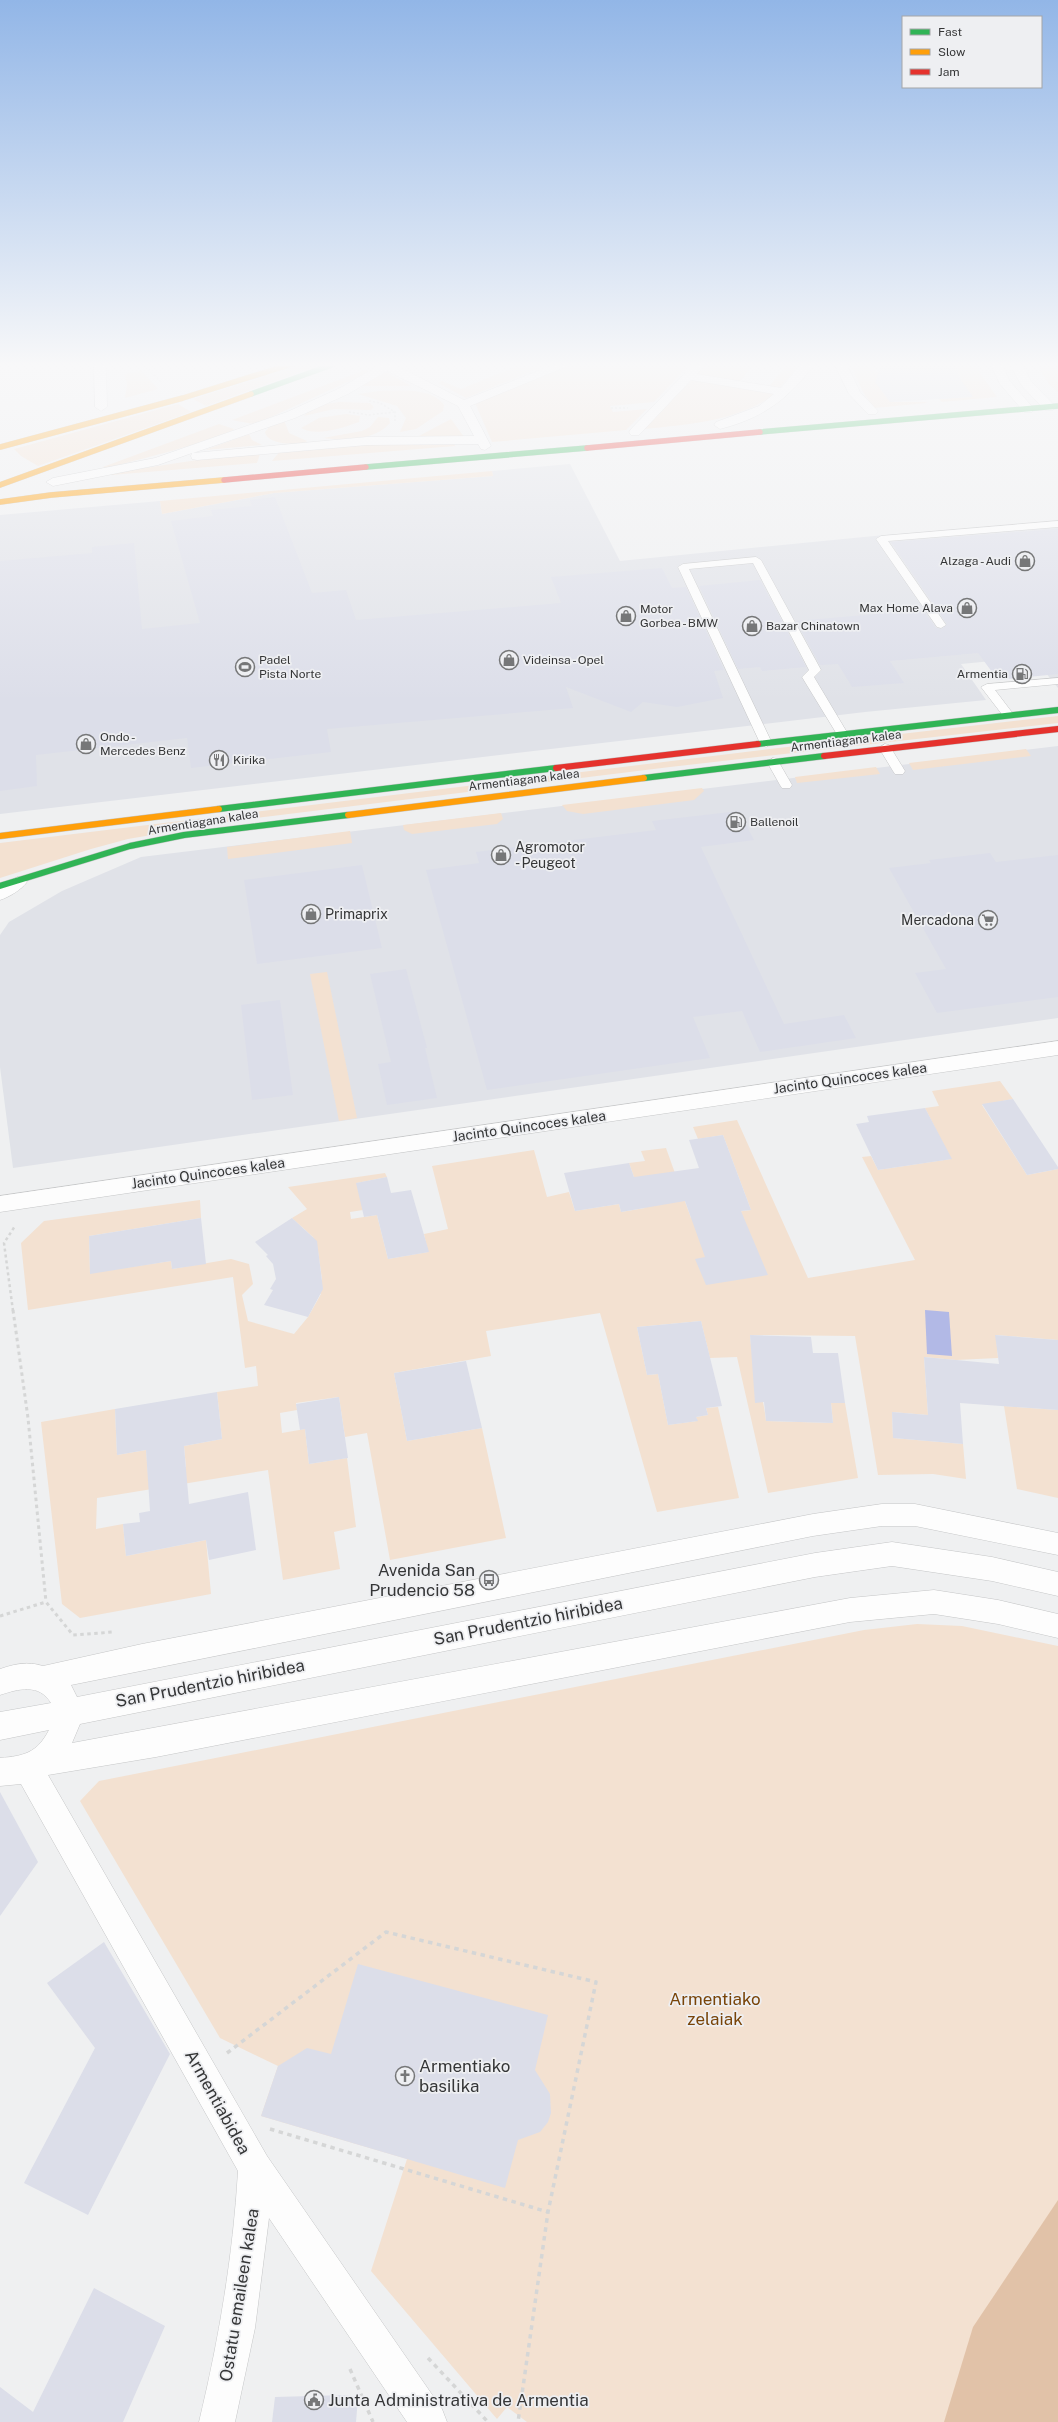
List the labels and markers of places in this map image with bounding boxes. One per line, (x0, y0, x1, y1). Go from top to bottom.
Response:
shop icon: Alzaga - Audi (1014, 550, 1036, 572)
place label: Alzaga - Audi (940, 554, 1011, 568)
shop icon: Max Home Alava (956, 597, 978, 619)
place label: Max Home Alava (859, 601, 953, 615)
place label: Motor Gorbea - BMW (640, 602, 719, 630)
shop icon: Motor Gorbea - BMW (615, 605, 637, 627)
shop icon: Bazar Chinatown (741, 615, 763, 637)
place label: Bazar Chinatown (766, 619, 860, 633)
shop icon: Videinsa - Opel (498, 649, 520, 671)
place label: Padel Pista Norte (259, 653, 321, 681)
place label: Videinsa - Opel (523, 653, 604, 667)
sports icon: Padel Pista Norte (234, 656, 256, 678)
fuel station icon: Armentia (1011, 663, 1033, 685)
place label: Armentia (957, 667, 1008, 681)
place label: Ondo - Mercedes Benz (100, 730, 186, 758)
shop icon: Ondo - Mercedes Benz (75, 733, 97, 755)
restaurant icon: Kirika (208, 749, 230, 771)
place label: Kirika (233, 753, 265, 767)
fuel station icon: Ballenoil (725, 811, 747, 833)
place label: Ballenoil (750, 815, 799, 829)
place label: Agromotor - Peugeot (515, 839, 585, 871)
shop icon: Agromotor - Peugeot (490, 844, 512, 866)
shop icon: Primaprix (300, 903, 322, 925)
place label: Primaprix (325, 906, 388, 922)
supermarket icon: Mercadona (977, 909, 999, 931)
place label: Mercadona (901, 912, 974, 928)
place label: Avenida San Prudencio 58 (369, 1560, 475, 1600)
bus stop icon: Avenida San Prudencio 58 (478, 1569, 500, 1591)
place label: Armentiako basilika (419, 2056, 510, 2096)
church icon: Armentiako basilika (394, 2065, 416, 2087)
public building icon: Junta Administrativa de Armentia (303, 2389, 325, 2411)
place label: Junta Administrativa de Armentia (328, 2390, 589, 2410)

